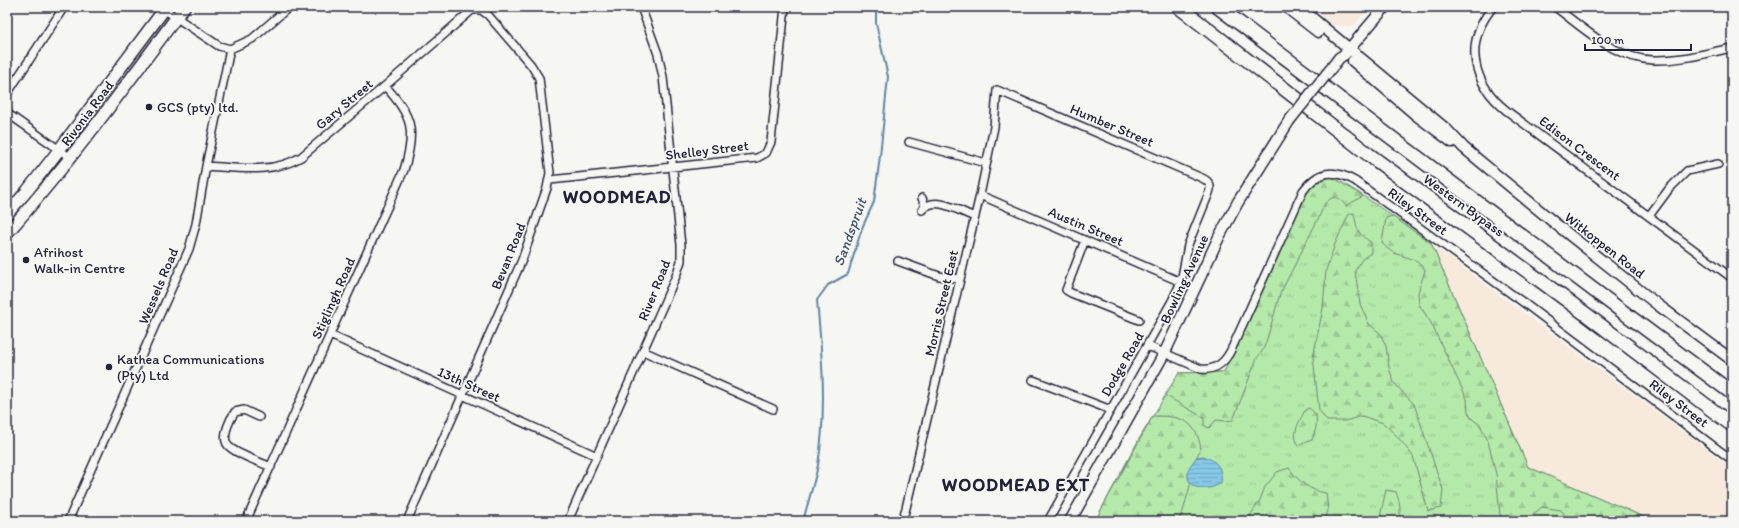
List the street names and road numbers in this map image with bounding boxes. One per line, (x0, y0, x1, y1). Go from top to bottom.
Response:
street label: Gary Street (312, 76, 376, 133)
street label: Rivonia Road (57, 77, 118, 149)
street label: Humber Street (1068, 100, 1156, 151)
street label: Edison Crescent (1536, 112, 1624, 184)
street label: Shelley Street (664, 137, 750, 164)
street label: Western Bypass (1420, 170, 1507, 240)
street label: Riley Street (1385, 184, 1451, 239)
street label: Austin Street (1046, 203, 1126, 250)
street label: Witkoppen Road (1561, 209, 1649, 282)
street label: Bevan Road (487, 220, 530, 292)
street label: Bowling Avenue (1156, 232, 1213, 326)
street label: Wessels Road (135, 245, 182, 327)
street label: Morris Street East (921, 248, 962, 358)
street label: Stiglingh Road (308, 254, 359, 342)
street label: River Road (635, 257, 675, 323)
street label: Dodge Road (1097, 329, 1148, 400)
street label: 13th Street (435, 363, 503, 406)
street label: Riley Street (1646, 376, 1712, 431)

